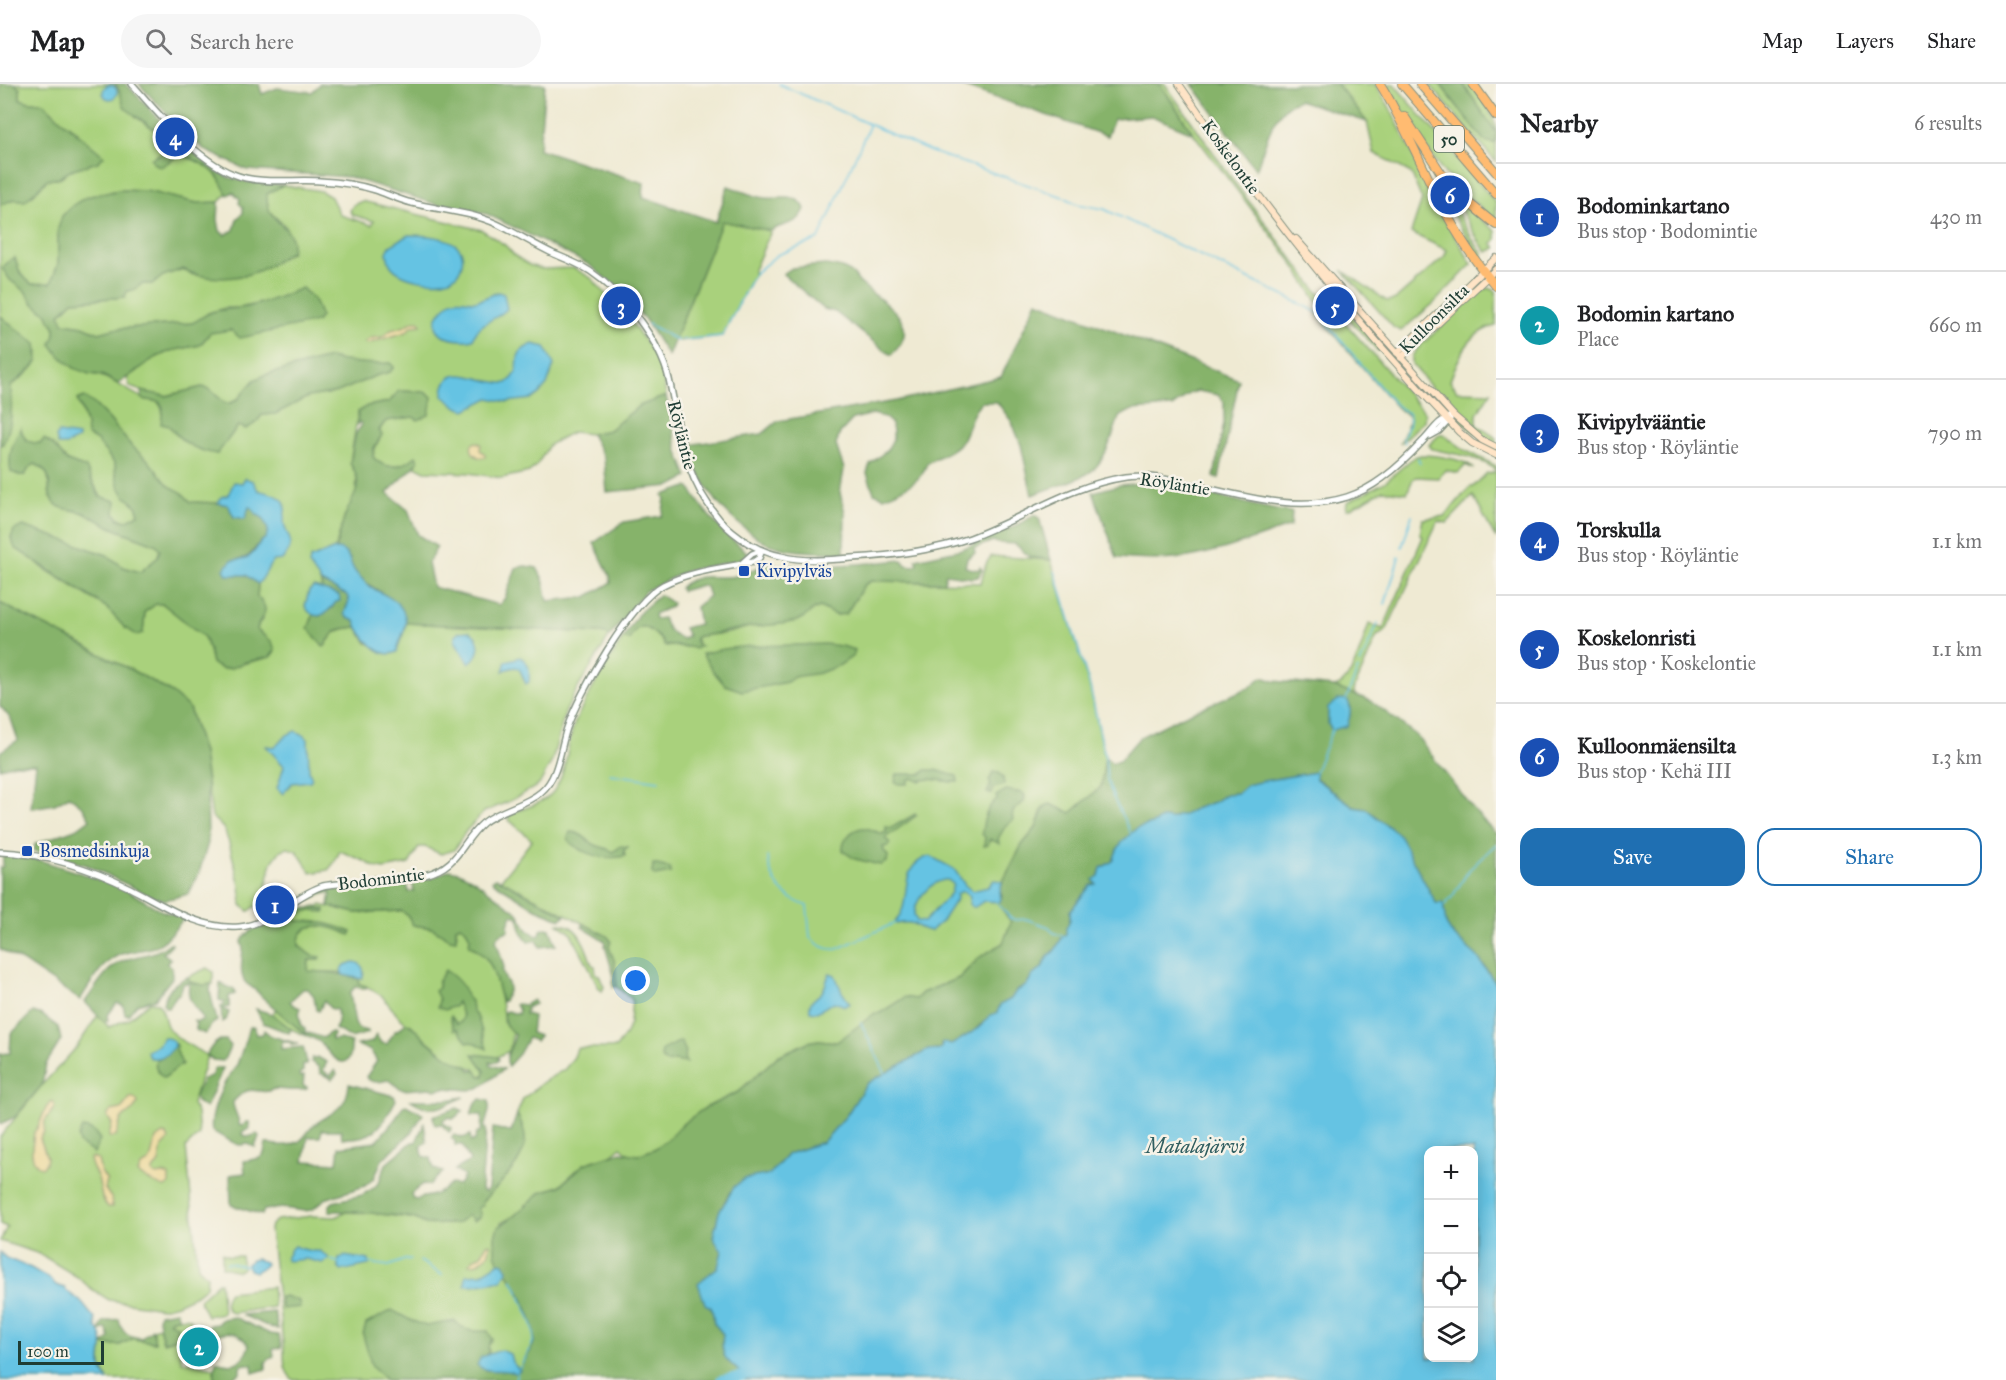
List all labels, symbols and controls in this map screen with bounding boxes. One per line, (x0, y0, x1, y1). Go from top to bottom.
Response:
search box (121, 14, 541, 68)
text: Map (30, 24, 85, 59)
icon: search (142, 25, 175, 58)
text: Search here (190, 28, 294, 55)
text: Map (1762, 28, 1803, 54)
text: Layers (1836, 28, 1894, 54)
text: Share (1927, 28, 1976, 54)
text: Nearby (1520, 107, 1598, 139)
text: 6 results (1914, 111, 1982, 135)
pin: 4 (156, 115, 195, 160)
street label: Koskelontie (1197, 116, 1265, 198)
road number: 50 (1434, 126, 1464, 152)
pin: 6 (1430, 172, 1470, 218)
text: Bodominkartano (1577, 192, 1729, 219)
text: 1 (1536, 205, 1543, 229)
text: 430 m (1930, 205, 1982, 229)
text: Bus stop · Bodomintie (1577, 219, 1758, 243)
street label: Kulloonsilta (1394, 279, 1474, 359)
pin: 3 (602, 284, 640, 328)
pin: 5 (1316, 284, 1354, 328)
text: Bodomin kartano (1577, 300, 1734, 327)
text: 2 (1535, 313, 1544, 337)
text: 660 m (1929, 313, 1982, 337)
text: Place (1577, 327, 1619, 351)
street label: Röyläntie (663, 398, 701, 472)
text: Kivipylvääntie (1577, 408, 1706, 435)
text: 3 (1536, 421, 1544, 445)
text: 790 m (1928, 421, 1982, 445)
text: Bus stop · Röyläntie (1577, 435, 1739, 459)
street label: Röyläntie (1138, 468, 1212, 500)
text: Torskulla (1577, 516, 1661, 543)
text: 4 (1534, 529, 1545, 553)
text: 1.1 km (1932, 529, 1982, 553)
text: Bus stop · Röyläntie (1577, 543, 1739, 567)
place label: Kivipylväs (756, 560, 832, 582)
marker: Kivipylväs (737, 564, 751, 578)
text: Koskelonristi (1577, 624, 1696, 651)
text: 5 (1535, 637, 1544, 661)
text: 1.1 km (1932, 637, 1982, 661)
text: Bus stop · Koskelontie (1577, 651, 1756, 675)
text: Kulloonmäensilta (1577, 732, 1736, 759)
text: 6 (1534, 745, 1545, 769)
text: 1.3 km (1932, 745, 1982, 769)
text: Bus stop · Kehä III (1577, 759, 1732, 783)
button: Save (1520, 828, 1745, 886)
button: Share (1757, 828, 1982, 886)
place label: Bosmedsinkuja (39, 840, 150, 862)
marker: Bosmedsinkuja (20, 844, 34, 858)
street label: Bodomintie (336, 863, 426, 895)
pin: 1 (256, 882, 294, 928)
your location (621, 966, 650, 995)
water label: Matalajärvi (1143, 1134, 1245, 1158)
map controls (1424, 1146, 1478, 1362)
button: + (1424, 1146, 1478, 1200)
button: − (1424, 1200, 1478, 1254)
button: locate (1424, 1254, 1478, 1308)
button: layers (1424, 1308, 1478, 1362)
pin: 2 (180, 1324, 218, 1370)
scale bar (18, 1338, 104, 1366)
text: 100 m (27, 1342, 69, 1361)

